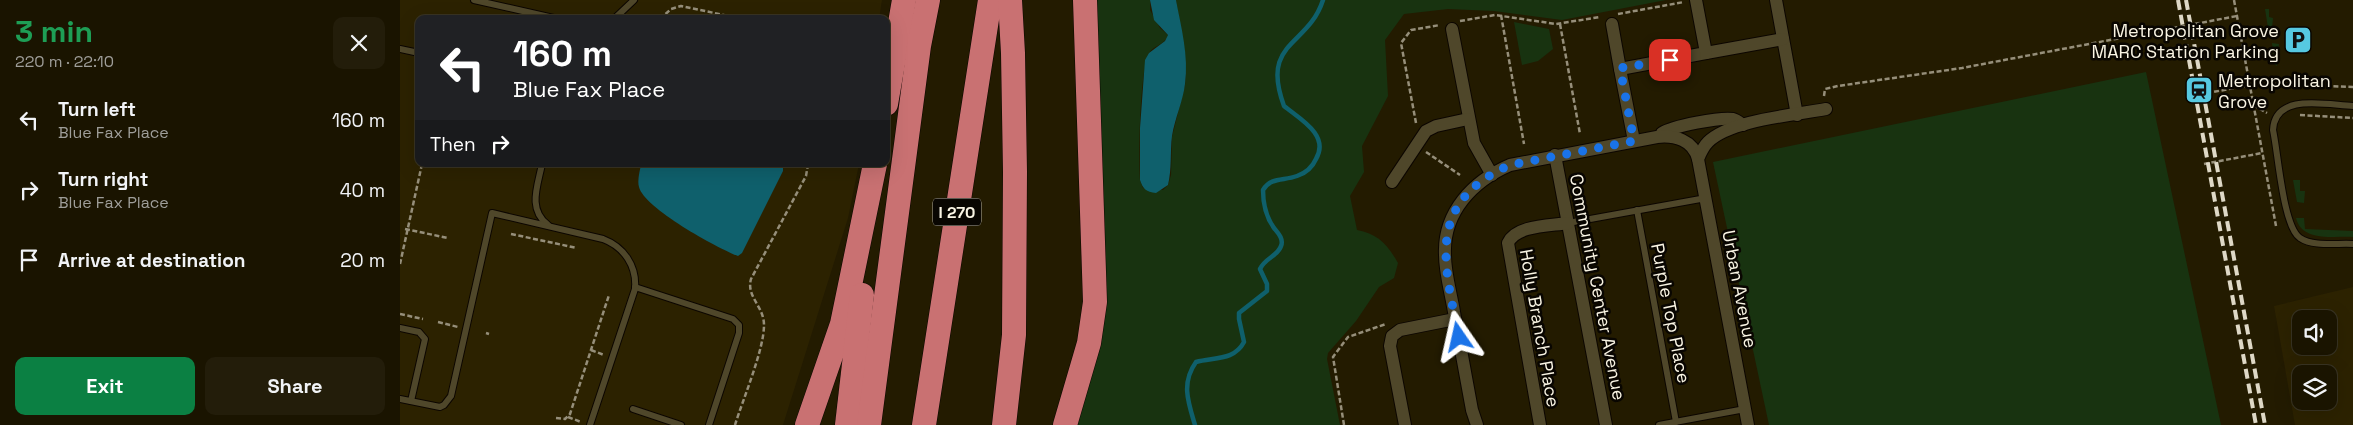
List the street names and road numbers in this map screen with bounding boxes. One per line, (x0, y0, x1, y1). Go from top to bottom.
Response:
street label: Community Center Avenue (1565, 172, 1631, 402)
road number: I 270 (933, 198, 981, 226)
street label: Urban Avenue (1717, 228, 1763, 350)
street label: Purple Top Place (1646, 241, 1696, 385)
street label: Holly Branch Place (1515, 247, 1565, 409)

